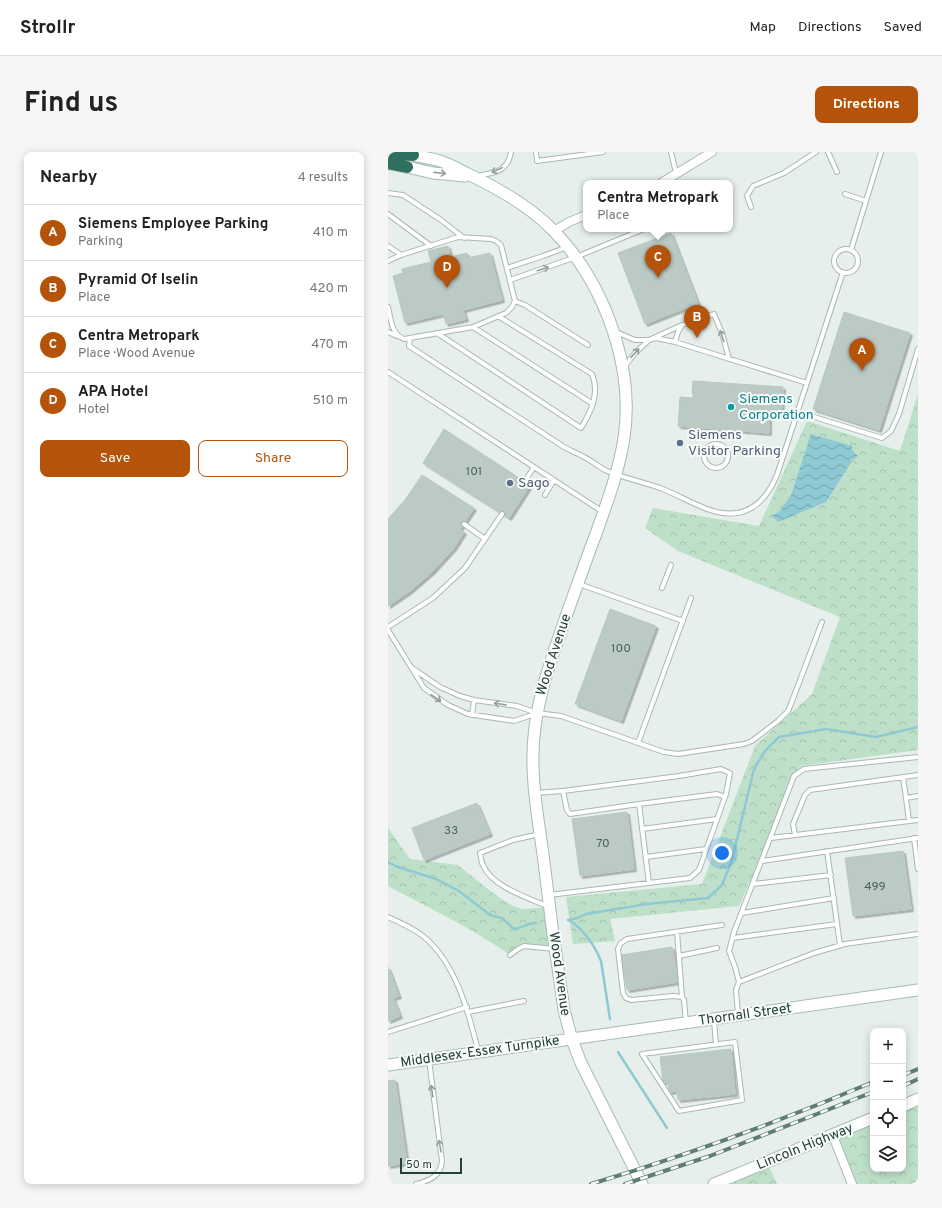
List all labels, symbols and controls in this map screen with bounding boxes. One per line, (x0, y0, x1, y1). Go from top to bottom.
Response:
text: Strollr (20, 16, 75, 40)
text: Map (750, 19, 776, 36)
text: Directions (798, 19, 862, 36)
text: Saved (884, 19, 922, 36)
text: Find us (24, 86, 118, 122)
button: Directions (815, 86, 918, 123)
text: Nearby (40, 167, 97, 189)
one-way arrow (491, 167, 503, 174)
one-way arrow (433, 169, 446, 177)
text: 4 results (298, 170, 348, 186)
popup (583, 180, 733, 232)
text: Centra Metropark (597, 189, 719, 208)
text: Place (597, 208, 629, 224)
text: Siemens Employee Parking (78, 215, 269, 234)
text: A (48, 225, 58, 241)
text: 410 m (313, 225, 348, 241)
text: Parking (78, 234, 123, 250)
pin: C (645, 245, 671, 278)
pin: D (434, 255, 460, 288)
one-way arrow (537, 265, 550, 272)
text: Pyramid Of Iselin (78, 271, 198, 290)
text: B (49, 281, 57, 297)
text: 420 m (310, 281, 348, 297)
text: Place (78, 290, 110, 306)
pin: B (684, 305, 710, 338)
text: Centra Metropark (78, 327, 200, 346)
one-way arrow (718, 329, 725, 342)
text: C (49, 337, 57, 353)
text: 470 m (311, 337, 348, 353)
pin: A (849, 338, 875, 371)
text: Place · Wood Avenue (78, 346, 195, 362)
one-way arrow (631, 348, 640, 358)
text: APA Hotel (78, 383, 148, 402)
place label: Siemens Corporation (739, 391, 814, 424)
text: D (48, 393, 58, 409)
text: 510 m (313, 393, 348, 409)
text: Hotel (78, 402, 109, 418)
marker: Siemens Corporation (726, 402, 736, 412)
place label: Siemens Visitor Parking (688, 427, 781, 460)
marker: Siemens Visitor Parking (675, 438, 685, 448)
button: Save (40, 440, 190, 477)
button: Share (198, 440, 348, 477)
house number: 101 (466, 464, 482, 480)
place label: Sago (518, 475, 550, 492)
marker: Sago (505, 478, 515, 488)
street label: Wood Avenue (533, 612, 575, 698)
house number: 100 (611, 641, 631, 657)
one-way arrow (430, 694, 441, 702)
one-way arrow (494, 700, 507, 708)
house number: 33 (444, 823, 458, 839)
house number: 70 (596, 836, 610, 852)
your location (712, 843, 732, 863)
house number: 499 (864, 879, 886, 895)
street label: Wood Avenue (545, 931, 573, 1017)
street label: Thornall Street (697, 1000, 793, 1030)
map controls (870, 1028, 906, 1172)
button: + (870, 1028, 906, 1064)
street label: Middlesex-Essex Turnpike (399, 1032, 561, 1072)
button: − (870, 1064, 906, 1100)
one-way arrow (428, 1085, 436, 1098)
button: locate (870, 1100, 906, 1136)
street label: Lincoln Highway (754, 1120, 856, 1174)
button: layers (870, 1136, 906, 1172)
one-way arrow (436, 1140, 444, 1153)
scale bar (400, 1156, 462, 1175)
text: 50 m (406, 1158, 432, 1172)

